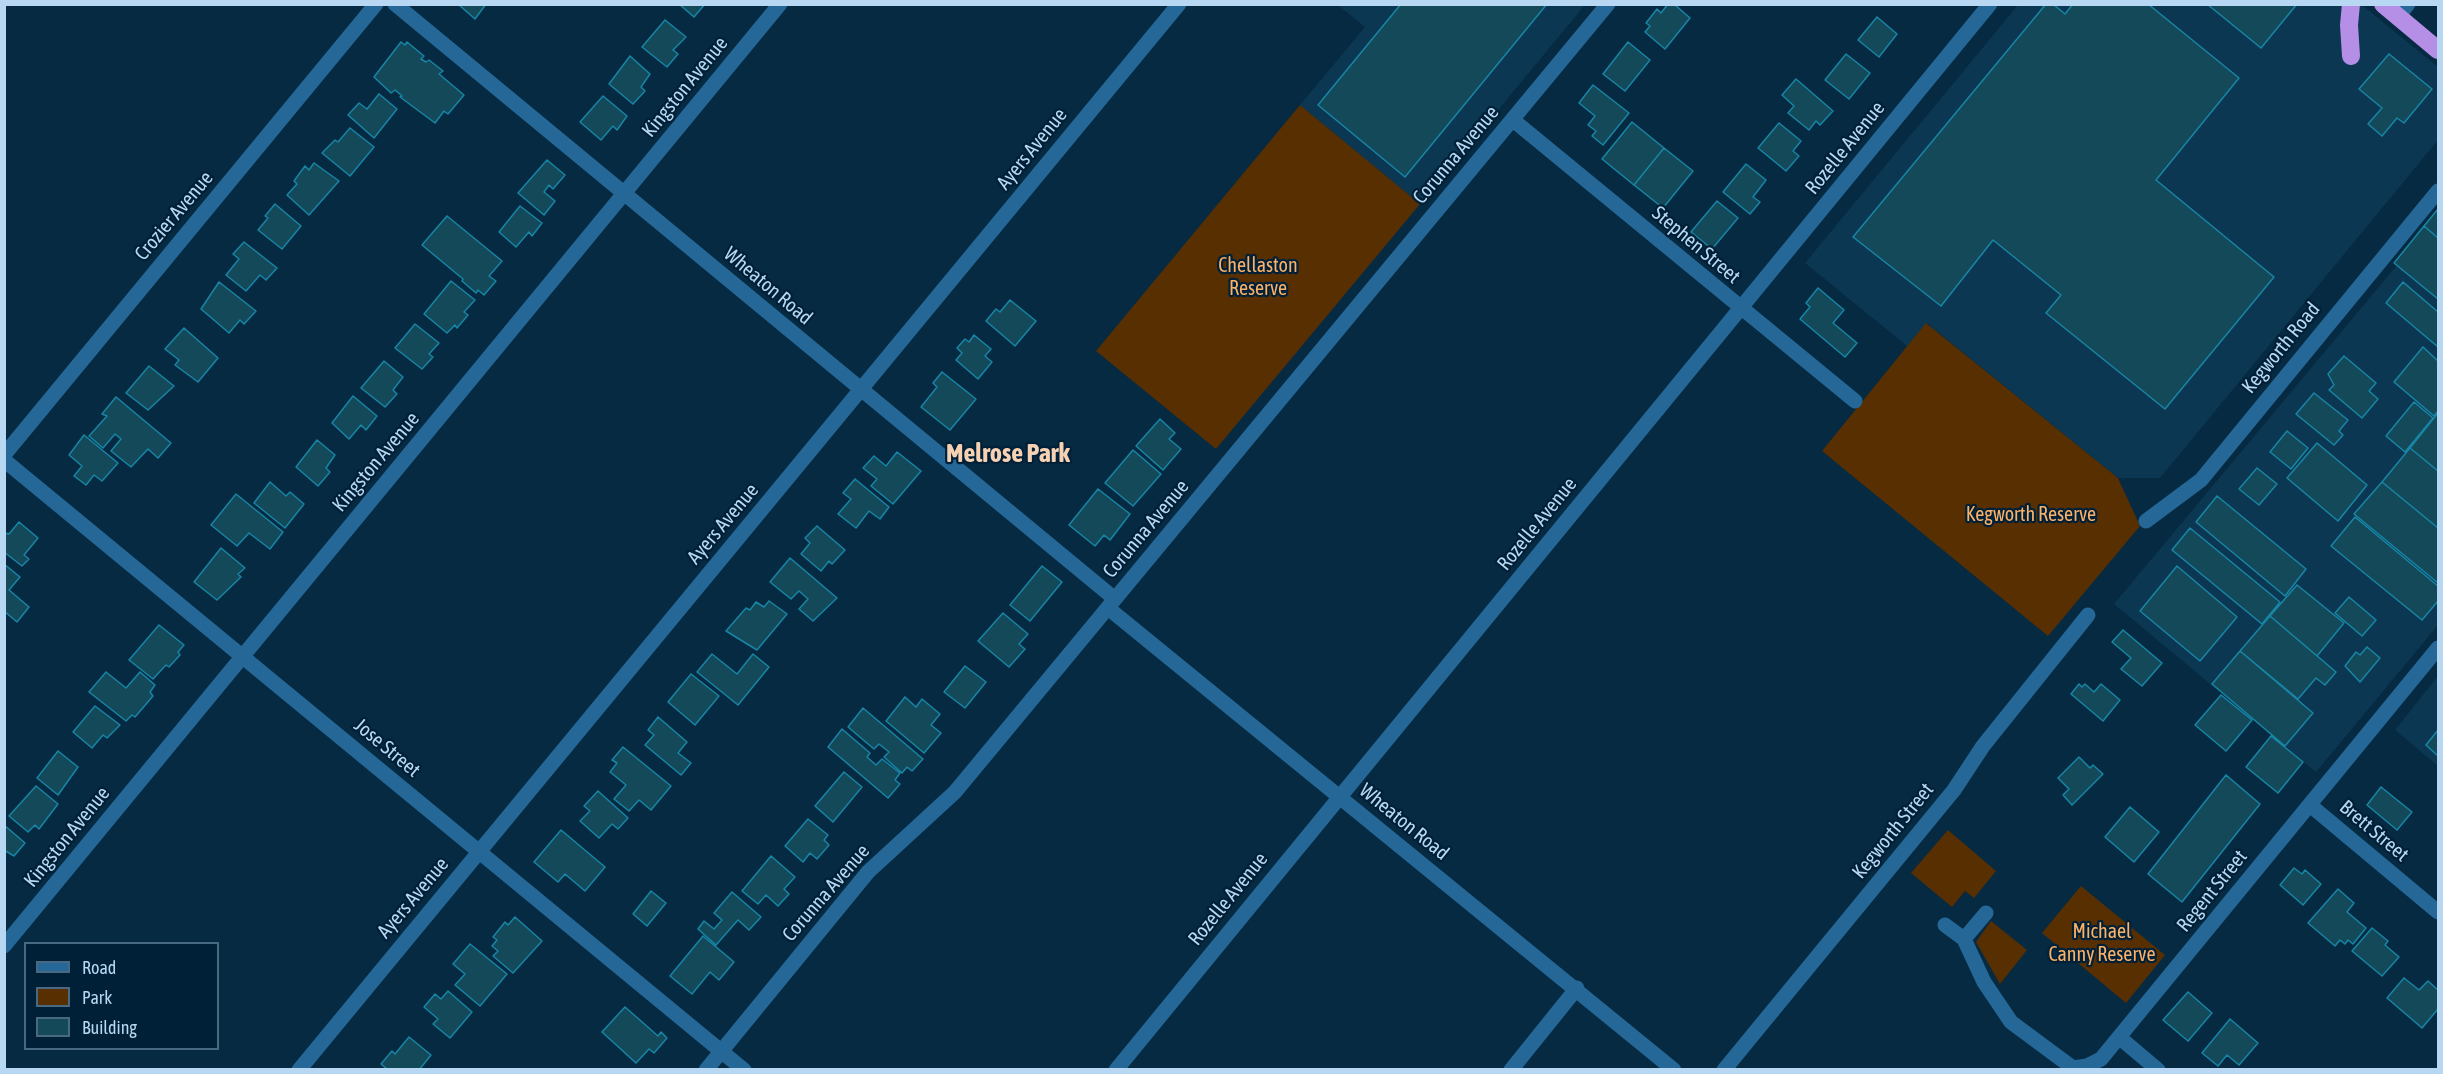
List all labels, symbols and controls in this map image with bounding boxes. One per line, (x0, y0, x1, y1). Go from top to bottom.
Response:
street label: Kingston Avenue (637, 32, 733, 142)
street label: Rozelle Avenue (1800, 97, 1890, 199)
street label: Corunna Avenue (1408, 101, 1504, 209)
street label: Ayers Avenue (992, 103, 1072, 195)
street label: Crozier Avenue (130, 167, 218, 265)
street label: Stephen Street (1647, 201, 1745, 289)
street label: Wheaton Road (719, 242, 817, 330)
park label: Chellaston Reserve (1218, 254, 1298, 301)
street label: Kegworth Road (2237, 298, 2325, 398)
street label: Kingston Avenue (327, 407, 425, 517)
district label: Melrose Park (946, 438, 1070, 470)
street label: Rozelle Avenue (1492, 473, 1582, 575)
street label: Corunna Avenue (1098, 475, 1194, 583)
street label: Ayers Avenue (682, 479, 764, 569)
park label: Kegworth Reserve (1966, 503, 2096, 527)
street label: Jose Street (349, 714, 425, 782)
street label: Kegworth Street (1847, 778, 1939, 884)
street label: Wheaton Road (1354, 779, 1454, 865)
street label: Kingston Avenue (19, 782, 115, 892)
street label: Brett Street (2335, 795, 2413, 867)
street label: Corunna Avenue (777, 840, 875, 946)
street label: Regent Street (2172, 845, 2252, 937)
street label: Rozelle Avenue (1183, 848, 1273, 950)
street label: Ayers Avenue (372, 853, 454, 943)
park label: Michael Canny Reserve (2049, 920, 2155, 967)
legend (24, 942, 219, 1050)
text: Road (82, 957, 116, 978)
text: Park (82, 987, 112, 1008)
text: Building (82, 1017, 137, 1038)

